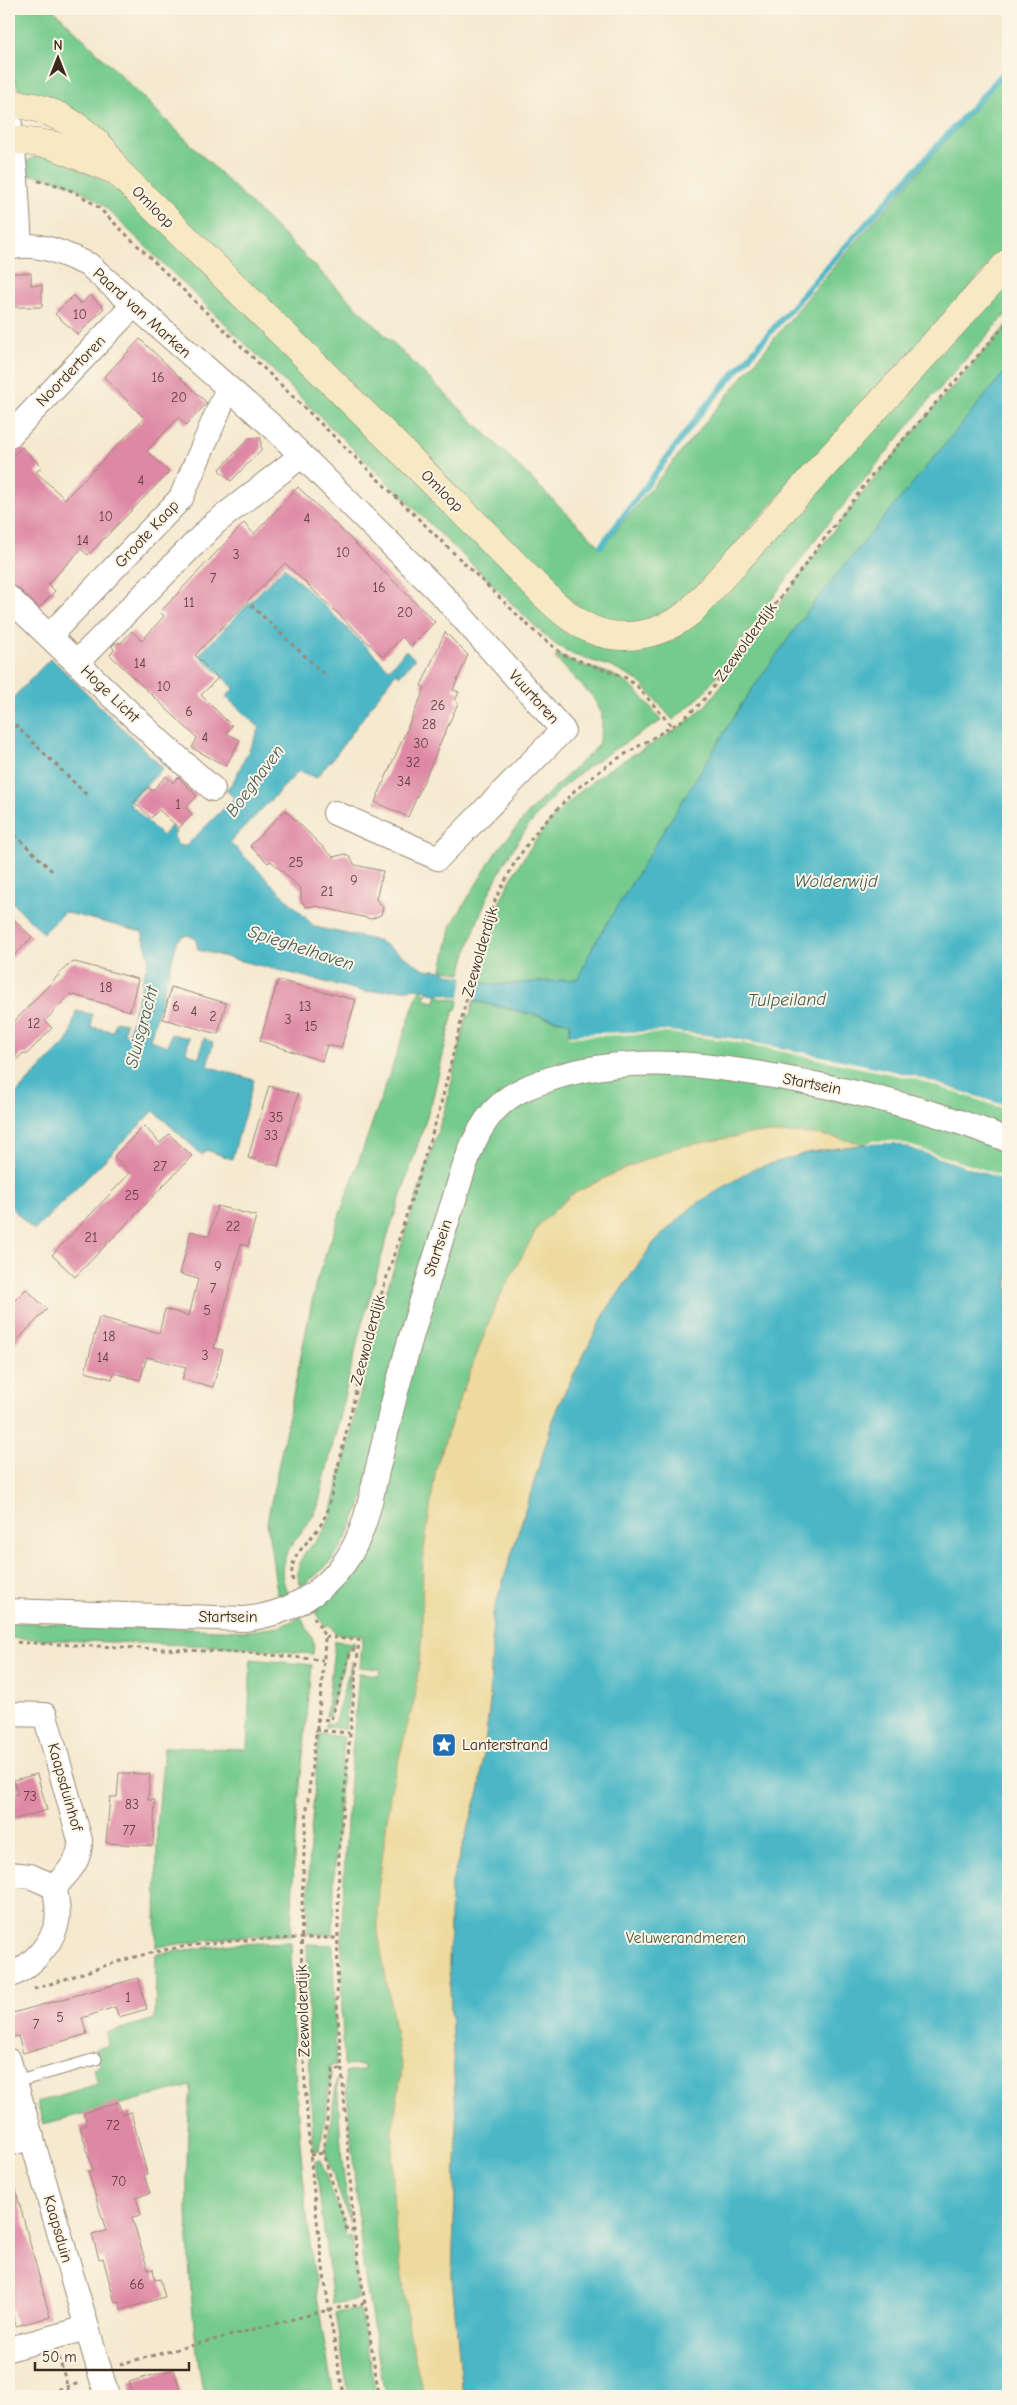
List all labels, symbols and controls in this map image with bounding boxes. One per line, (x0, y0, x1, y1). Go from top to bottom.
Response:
north arrow (32, 32, 82, 82)
text: N (53, 37, 63, 54)
street label: Omloop (128, 182, 178, 232)
street label: Paard van Marken (89, 264, 195, 362)
house number: 10 (73, 306, 87, 323)
street label: Noordertoren (33, 332, 109, 410)
house number: 16 (151, 369, 165, 386)
house number: 20 (171, 389, 187, 406)
street label: Omloop (417, 466, 467, 516)
house number: 4 (138, 472, 145, 489)
street label: Groote Kaap (111, 496, 183, 572)
house number: 10 (99, 508, 113, 525)
house number: 4 (304, 510, 311, 527)
house number: 14 (77, 532, 89, 549)
house number: 10 (336, 544, 350, 561)
house number: 3 (232, 546, 240, 563)
house number: 7 (210, 570, 217, 587)
house number: 16 (372, 579, 386, 596)
house number: 11 (183, 594, 195, 611)
street label: Zeewolderdijk (712, 599, 781, 685)
house number: 20 (397, 604, 413, 621)
house number: 14 (134, 655, 146, 672)
street label: Hoge Licht (77, 662, 143, 727)
street label: Vuurtoren (505, 666, 563, 728)
house number: 10 (157, 678, 171, 695)
house number: 26 (431, 697, 445, 714)
house number: 6 (185, 703, 193, 720)
house number: 28 (422, 716, 436, 733)
house number: 4 (202, 729, 209, 746)
house number: 30 (413, 735, 429, 752)
water label: Boeghaven (221, 741, 289, 821)
house number: 32 (406, 754, 420, 771)
house number: 34 (397, 773, 411, 790)
house number: 1 (175, 796, 181, 813)
house number: 25 (289, 854, 303, 871)
water label: Wolderwijd (794, 871, 878, 892)
house number: 9 (350, 872, 358, 889)
house number: 21 (321, 883, 333, 900)
street label: Zeewolderdijk (459, 905, 501, 999)
water label: Spieghelhaven (245, 921, 357, 975)
house number: 18 (100, 979, 112, 996)
water label: Sluisgracht (121, 982, 163, 1070)
water label: Tulpeiland (748, 989, 827, 1011)
house number: 6 (172, 998, 180, 1015)
house number: 13 (299, 998, 311, 1015)
house number: 4 (191, 1003, 198, 1020)
house number: 2 (209, 1008, 217, 1025)
house number: 3 (284, 1011, 292, 1028)
house number: 12 (28, 1015, 40, 1032)
house number: 15 (304, 1018, 318, 1035)
street label: Startsein (781, 1070, 843, 1098)
house number: 35 (269, 1109, 283, 1126)
house number: 33 (264, 1127, 278, 1144)
house number: 27 (153, 1158, 167, 1175)
house number: 25 (125, 1187, 139, 1204)
street label: Startsein (420, 1217, 456, 1279)
house number: 22 (226, 1218, 240, 1235)
house number: 21 (85, 1229, 97, 1246)
house number: 9 (214, 1258, 222, 1275)
house number: 7 (210, 1280, 217, 1297)
street label: Zeewolderdijk (347, 1293, 389, 1387)
house number: 5 (203, 1302, 211, 1319)
house number: 18 (103, 1328, 115, 1345)
house number: 3 (201, 1347, 209, 1364)
house number: 14 (97, 1349, 109, 1366)
street label: Startsein (198, 1608, 258, 1626)
place icon: Lanterstrand (431, 1732, 457, 1758)
place label: Lanterstrand (462, 1736, 548, 1754)
street label: Kaapsduinhof (44, 1741, 87, 1835)
house number: 73 (23, 1788, 37, 1805)
house number: 83 (125, 1796, 139, 1813)
house number: 77 (122, 1822, 136, 1839)
park label: Veluwerandmeren (626, 1929, 746, 1947)
street label: Zeewolderdijk (292, 1964, 314, 2058)
house number: 1 (125, 1989, 131, 2006)
house number: 5 (56, 2009, 64, 2026)
house number: 7 (33, 2016, 40, 2033)
house number: 72 (106, 2117, 120, 2134)
house number: 70 (111, 2173, 127, 2190)
street label: Kaapsduin (40, 2193, 76, 2265)
house number: 66 (129, 2276, 145, 2293)
scale bar (35, 2340, 189, 2372)
text: 50 m (42, 2348, 77, 2366)

